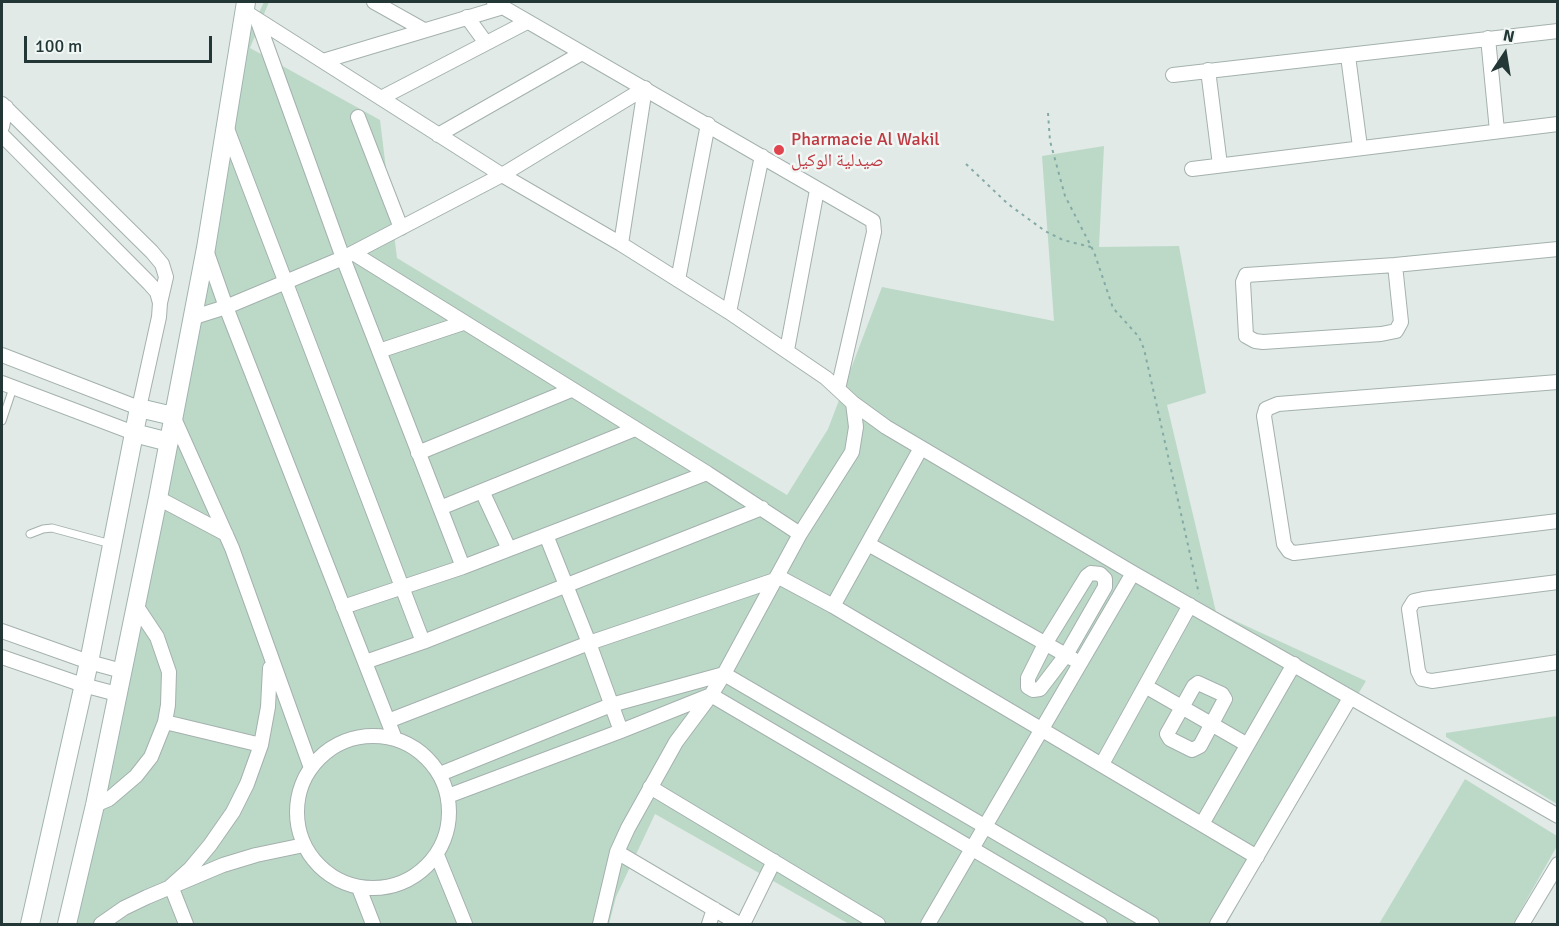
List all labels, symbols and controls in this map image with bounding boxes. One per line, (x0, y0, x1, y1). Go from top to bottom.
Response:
scale bar (27, 24, 214, 62)
north arrow (1475, 24, 1535, 84)
text: N (1501, 25, 1516, 47)
text: 100 m (35, 35, 82, 57)
place label: Pharmacie Al Wakil صيدلية الوكيل (791, 129, 940, 172)
marker: Pharmacie Al Wakil صيدلية الوكيل (772, 143, 786, 157)

